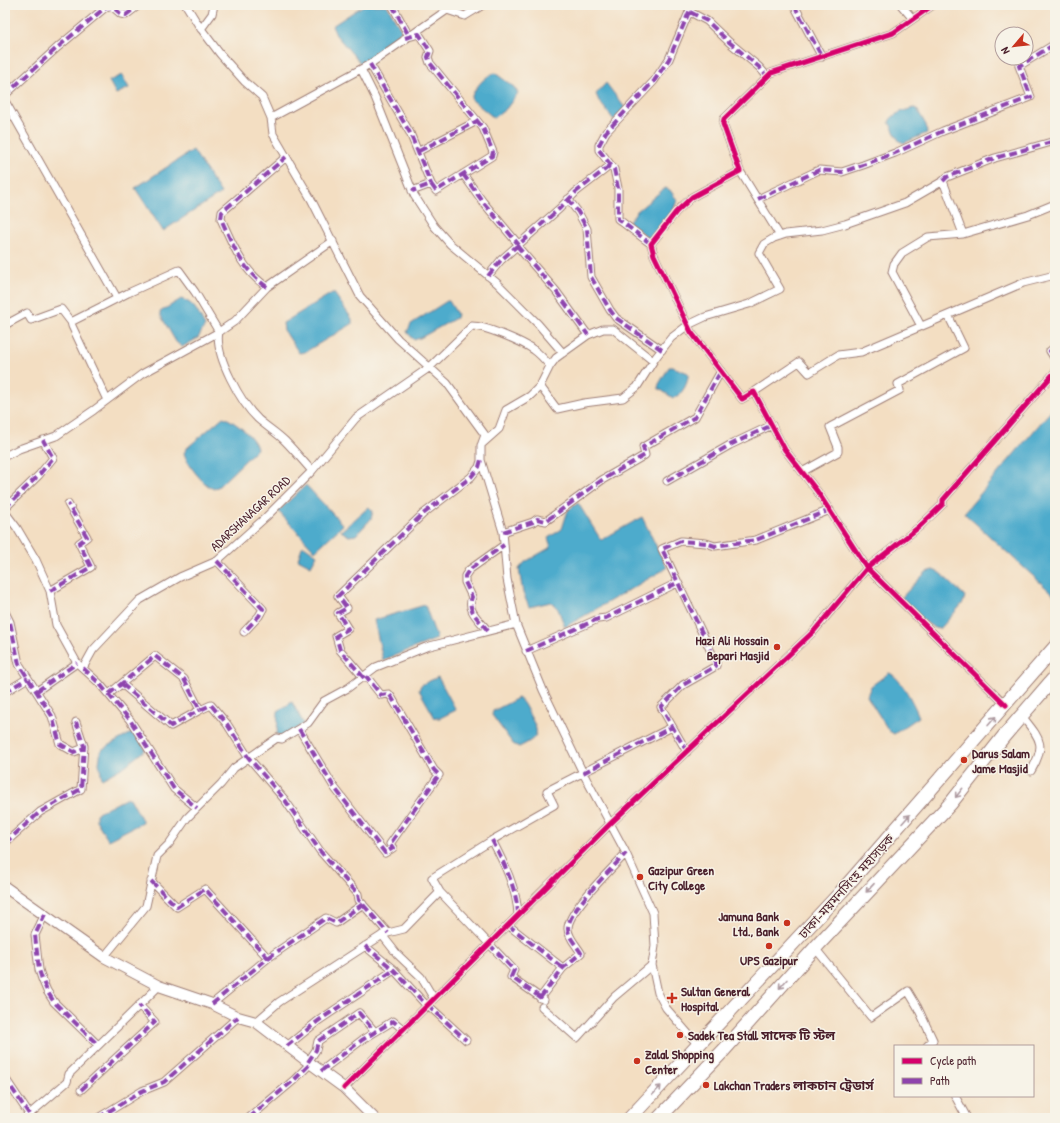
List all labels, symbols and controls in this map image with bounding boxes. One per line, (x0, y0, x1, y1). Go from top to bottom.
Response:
north arrow (994, 26, 1034, 66)
text: N (998, 45, 1013, 57)
street label: ADARSHANAGAR ROAD (206, 471, 295, 555)
place label: Hazi Ali Hossain Bepari Masjid (695, 631, 770, 665)
marker: Hazi Ali Hossain Bepari Masjid (772, 642, 782, 652)
one-way arrow (987, 717, 996, 727)
place label: Darus Salam Jame Masjid (972, 744, 1030, 777)
marker: Darus Salam Jame Masjid (959, 755, 969, 765)
one-way arrow (954, 787, 963, 798)
one-way arrow (902, 814, 911, 824)
street label: ঢাকা-ময়মনসিংহ মহাসড়ক (793, 829, 898, 943)
place label: Gazipur Green City College (648, 861, 714, 895)
marker: Gazipur Green City College (635, 872, 645, 882)
one-way arrow (865, 883, 875, 893)
place label: Jamuna Bank Ltd., Bank (718, 907, 780, 940)
marker: Jamuna Bank Ltd., Bank (782, 918, 792, 928)
marker: UPS Gazipur (764, 941, 774, 951)
place label: UPS Gazipur (740, 951, 799, 970)
one-way arrow (778, 979, 787, 989)
place label: Sultan General Hospital (681, 982, 751, 1016)
marker: Sultan General Hospital (666, 992, 678, 1004)
place label: Sadek Tea Stall সাদেক টি স্টল (688, 1026, 835, 1044)
marker: Sadek Tea Stall সাদেক টি স্টল (675, 1030, 685, 1040)
place label: Zalal Shopping Center (645, 1045, 714, 1078)
legend (894, 1045, 1034, 1097)
text: Cycle path (930, 1052, 976, 1069)
marker: Zalal Shopping Center (632, 1056, 642, 1066)
text: Path (930, 1072, 950, 1089)
place label: Lakchan Traders লাকচান ট্রেডার্স (714, 1076, 875, 1094)
marker: Lakchan Traders লাকচান ট্রেডার্স (701, 1080, 711, 1090)
one-way arrow (652, 1085, 661, 1095)

